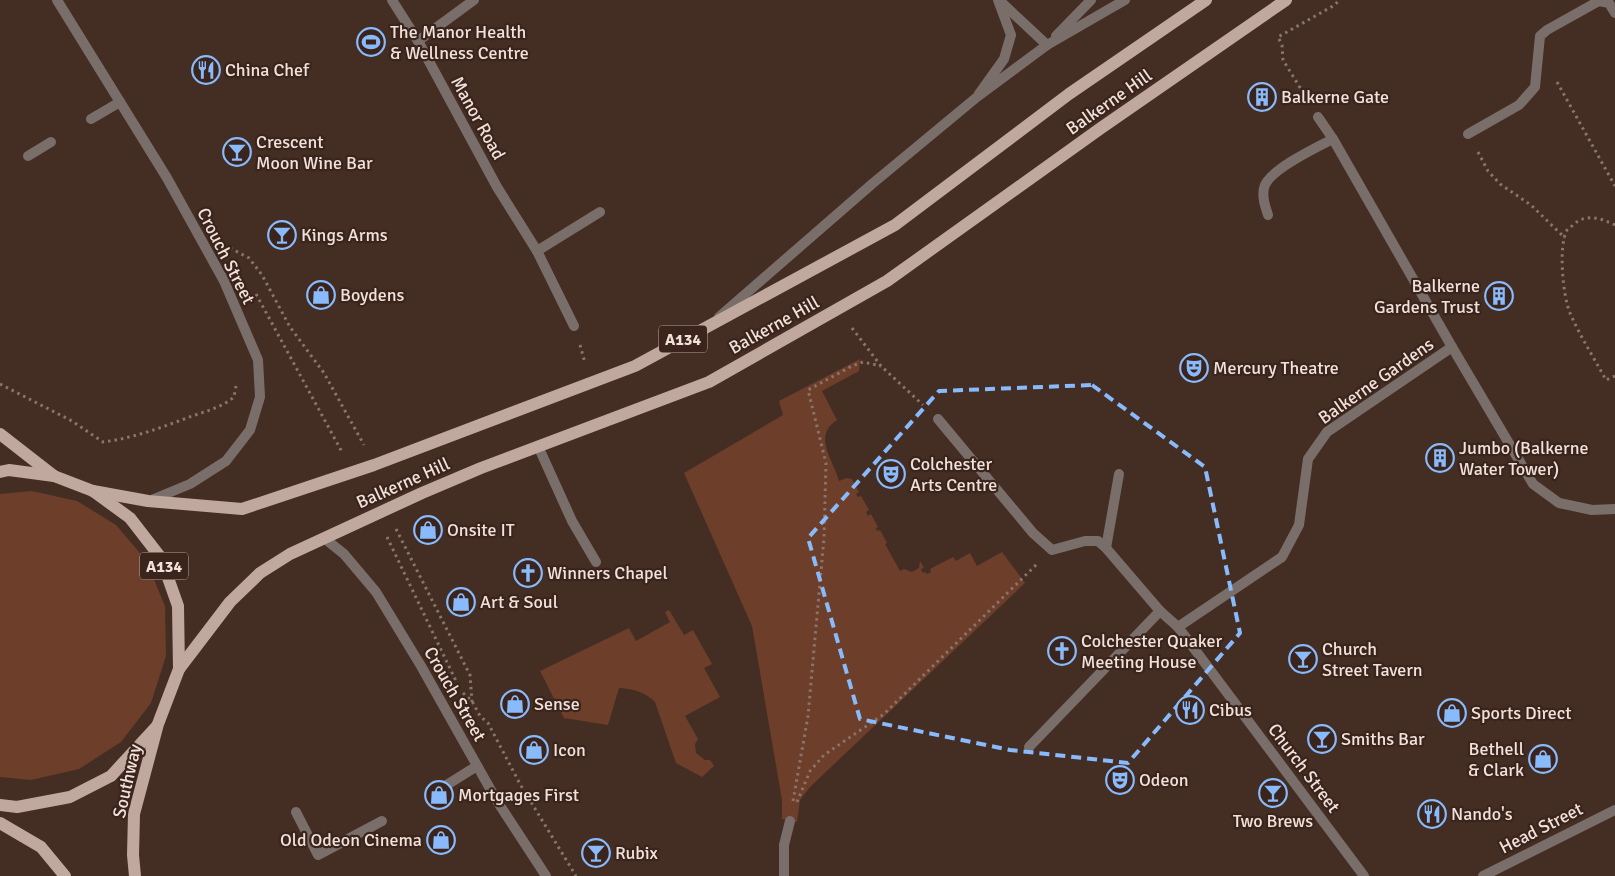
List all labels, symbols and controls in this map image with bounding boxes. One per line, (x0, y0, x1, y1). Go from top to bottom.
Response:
place label: The Manor Health & Wellness Centre (390, 21, 529, 64)
sports icon: The Manor Health & Wellness Centre (356, 27, 386, 57)
restaurant icon: China Chef (191, 55, 221, 85)
place label: China Chef (225, 59, 310, 81)
street label: Balkerne Hill (1062, 64, 1156, 140)
street label: Manor Road (446, 72, 510, 164)
building icon: Balkerne Gate (1247, 82, 1277, 112)
place label: Balkerne Gate (1281, 86, 1389, 108)
place label: Crescent Moon Wine Bar (256, 131, 373, 174)
bar icon: Crescent Moon Wine Bar (222, 137, 252, 167)
street label: Crouch Street (192, 204, 260, 308)
bar icon: Kings Arms (267, 220, 297, 250)
place label: Kings Arms (301, 224, 388, 246)
place label: Balkerne Gardens Trust (1374, 275, 1480, 318)
shop icon: Boydens (306, 280, 336, 310)
building icon: Balkerne Gardens Trust (1484, 281, 1514, 311)
place label: Boydens (340, 284, 405, 306)
street label: Balkerne Hill (725, 291, 823, 359)
road number: A134 (659, 326, 707, 352)
street label: Balkerne Gardens (1314, 333, 1438, 429)
theatre icon: Mercury Theatre (1179, 353, 1209, 383)
place label: Mercury Theatre (1213, 357, 1339, 379)
place label: Jumbo (Balkerne Water Tower) (1459, 437, 1588, 480)
building icon: Jumbo (Balkerne Water Tower) (1425, 443, 1455, 473)
street label: Balkerne Hill (353, 453, 453, 513)
place label: Colchester Arts Centre (910, 453, 997, 496)
theatre icon: Colchester Arts Centre (876, 459, 906, 489)
shop icon: Onsite IT (413, 515, 443, 545)
place label: Onsite IT (447, 519, 515, 541)
road number: A134 (140, 552, 188, 580)
church icon: Winners Chapel (513, 558, 543, 588)
place label: Winners Chapel (547, 562, 668, 584)
shop icon: Art & Soul (446, 587, 476, 617)
place label: Art & Soul (480, 591, 558, 613)
place label: Colchester Quaker Meeting House (1081, 630, 1222, 673)
church icon: Colchester Quaker Meeting House (1047, 636, 1077, 666)
place label: Church Street Tavern (1322, 638, 1423, 681)
street label: Crouch Street (419, 643, 491, 745)
bar icon: Church Street Tavern (1288, 644, 1318, 674)
shop icon: Sense (500, 689, 530, 719)
place label: Sense (534, 693, 580, 715)
restaurant icon: Cibus (1175, 695, 1205, 725)
shop icon: Sports Direct (1437, 698, 1467, 728)
place label: Cibus (1209, 699, 1252, 721)
place label: Sports Direct (1471, 702, 1572, 724)
street label: Church Street (1263, 719, 1345, 817)
bar icon: Smiths Bar (1307, 724, 1337, 754)
place label: Smiths Bar (1341, 728, 1425, 750)
shop icon: Icon (519, 735, 549, 765)
place label: Bethell & Clark (1468, 738, 1524, 781)
place label: Icon (553, 739, 586, 761)
street label: Southway (108, 741, 146, 820)
shop icon: Bethell & Clark (1528, 744, 1558, 774)
theatre icon: Odeon (1105, 765, 1135, 795)
place label: Odeon (1139, 769, 1189, 791)
bar icon: Two Brews (1258, 778, 1288, 808)
shop icon: Mortgages First (424, 780, 454, 810)
place label: Mortgages First (458, 784, 579, 806)
street label: Head Street (1496, 798, 1586, 858)
restaurant icon: Nando's (1417, 799, 1447, 829)
place label: Nando's (1451, 803, 1513, 825)
place label: Two Brews (1233, 810, 1313, 832)
shop icon: Old Odeon Cinema (426, 825, 456, 855)
place label: Old Odeon Cinema (280, 829, 422, 851)
bar icon: Rubix (581, 838, 611, 868)
place label: Rubix (615, 842, 659, 864)

